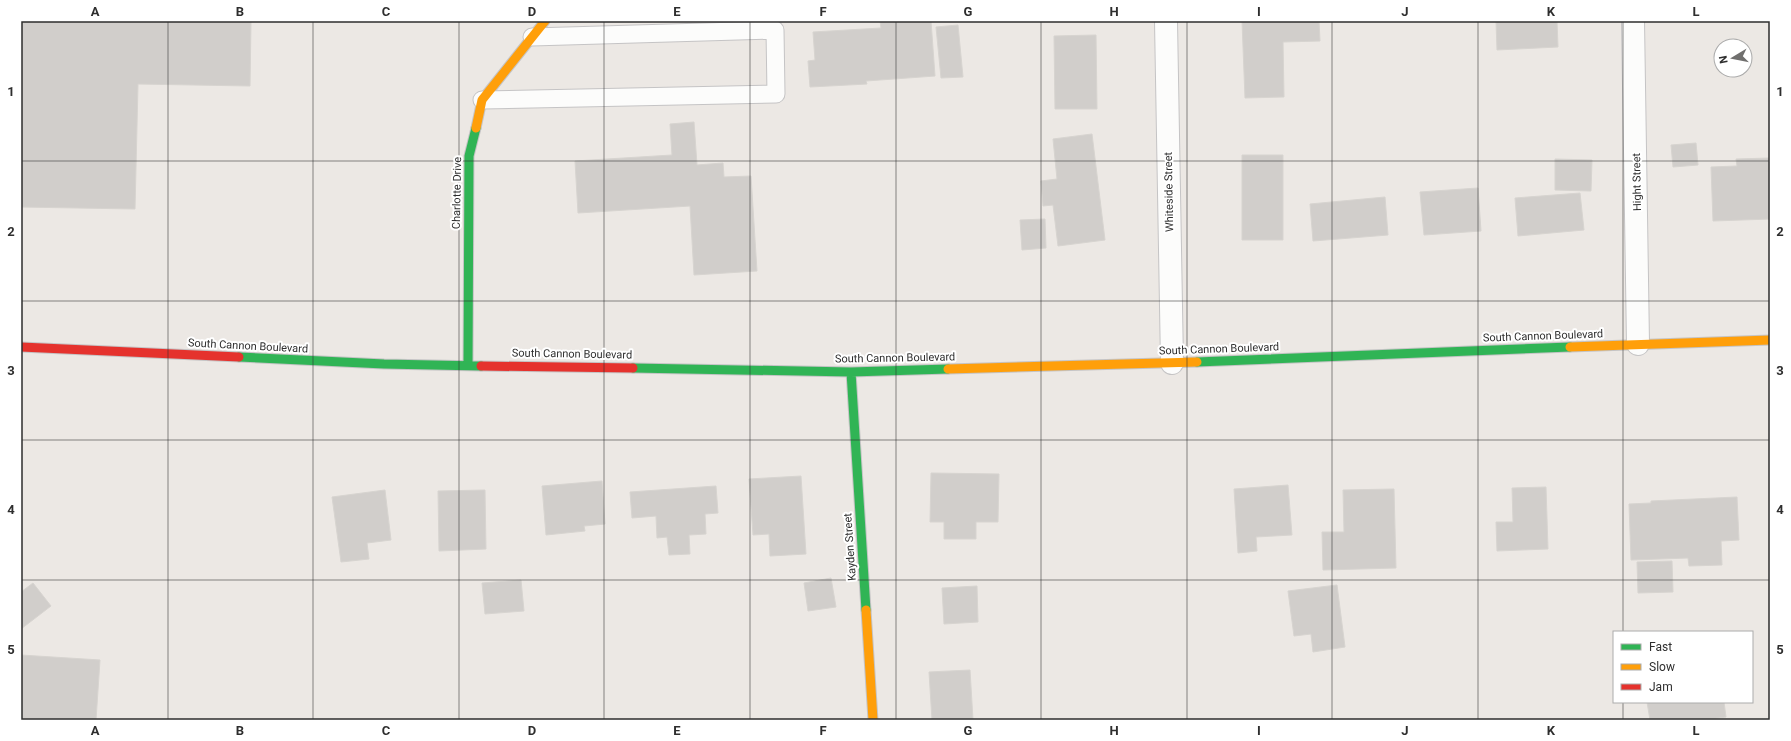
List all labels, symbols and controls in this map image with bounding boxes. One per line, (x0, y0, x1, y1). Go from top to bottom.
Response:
text: A (91, 4, 100, 19)
text: B (236, 4, 244, 19)
text: C (382, 4, 391, 19)
text: D (528, 4, 536, 19)
text: E (673, 4, 681, 19)
text: F (819, 4, 827, 19)
text: G (964, 4, 973, 19)
text: H (1109, 4, 1119, 19)
text: I (1257, 4, 1261, 19)
text: J (1401, 4, 1409, 19)
text: K (1547, 4, 1556, 19)
text: L (1692, 4, 1700, 19)
north arrow (1713, 38, 1753, 78)
text: N (1717, 54, 1731, 65)
text: 1 (7, 84, 15, 99)
text: 1 (1776, 84, 1784, 99)
street label: Whiteside Street (1162, 151, 1176, 232)
street label: Hight Street (1630, 152, 1644, 211)
street label: Charlotte Drive (450, 157, 464, 229)
text: 2 (7, 224, 15, 239)
text: 2 (1776, 224, 1784, 239)
street label: South Cannon Boulevard (1483, 327, 1603, 345)
street label: South Cannon Boulevard (188, 336, 308, 356)
street label: South Cannon Boulevard (1159, 340, 1279, 358)
street label: South Cannon Boulevard (512, 346, 632, 362)
street label: South Cannon Boulevard (835, 350, 955, 366)
text: 3 (7, 363, 15, 378)
text: 3 (1776, 363, 1784, 378)
text: 4 (7, 502, 15, 517)
text: 4 (1776, 502, 1784, 517)
street label: Kayden Street (841, 512, 859, 581)
legend (1613, 631, 1753, 703)
text: Fast (1649, 640, 1672, 654)
text: 5 (7, 642, 15, 657)
text: 5 (1776, 642, 1784, 657)
text: Slow (1649, 660, 1675, 674)
text: Jam (1649, 680, 1673, 694)
text: A (91, 723, 100, 738)
text: B (236, 723, 244, 738)
text: C (382, 723, 391, 738)
text: D (528, 723, 536, 738)
text: E (673, 723, 681, 738)
text: F (819, 723, 827, 738)
text: G (964, 723, 973, 738)
text: H (1109, 723, 1119, 738)
text: I (1257, 723, 1261, 738)
text: J (1401, 723, 1409, 738)
text: K (1547, 723, 1556, 738)
text: L (1692, 723, 1700, 738)

